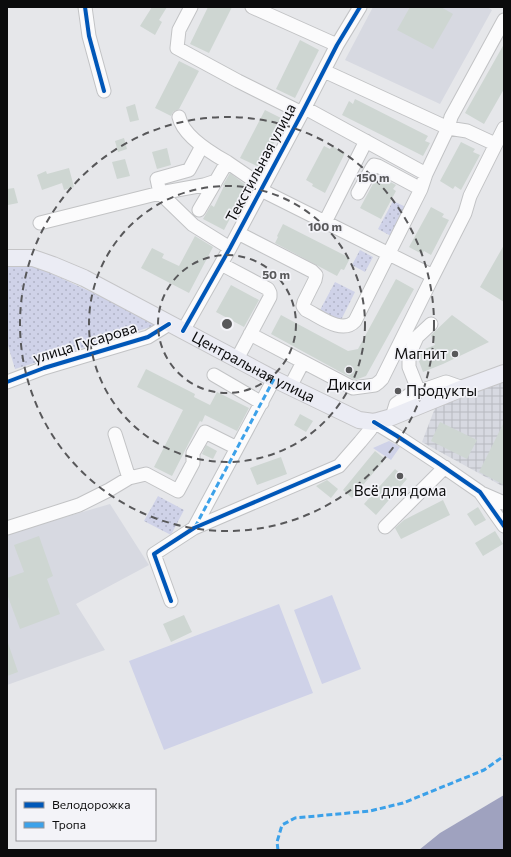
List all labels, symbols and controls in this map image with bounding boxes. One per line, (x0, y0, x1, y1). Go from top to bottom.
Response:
street label: Текстильная улица (221, 100, 299, 225)
text: 150 m (356, 170, 390, 184)
text: 100 m (308, 219, 342, 233)
text: 50 m (262, 267, 290, 281)
centre of rings (220, 317, 234, 331)
street label: улица Гусарова (31, 318, 139, 366)
street label: Центральная улица (189, 327, 318, 405)
place label: Магнит (394, 344, 447, 362)
marker: Магнит (450, 349, 460, 359)
marker: Дикси (344, 365, 354, 375)
place label: Дикси (327, 375, 371, 393)
place label: Продукты (406, 381, 477, 399)
marker: Продукты (393, 386, 403, 396)
marker: Всё для дома (395, 471, 405, 481)
place label: Всё для дома (354, 481, 446, 499)
legend (16, 789, 156, 841)
text: Велодорожка (52, 797, 130, 811)
text: Тропа (52, 817, 86, 831)

